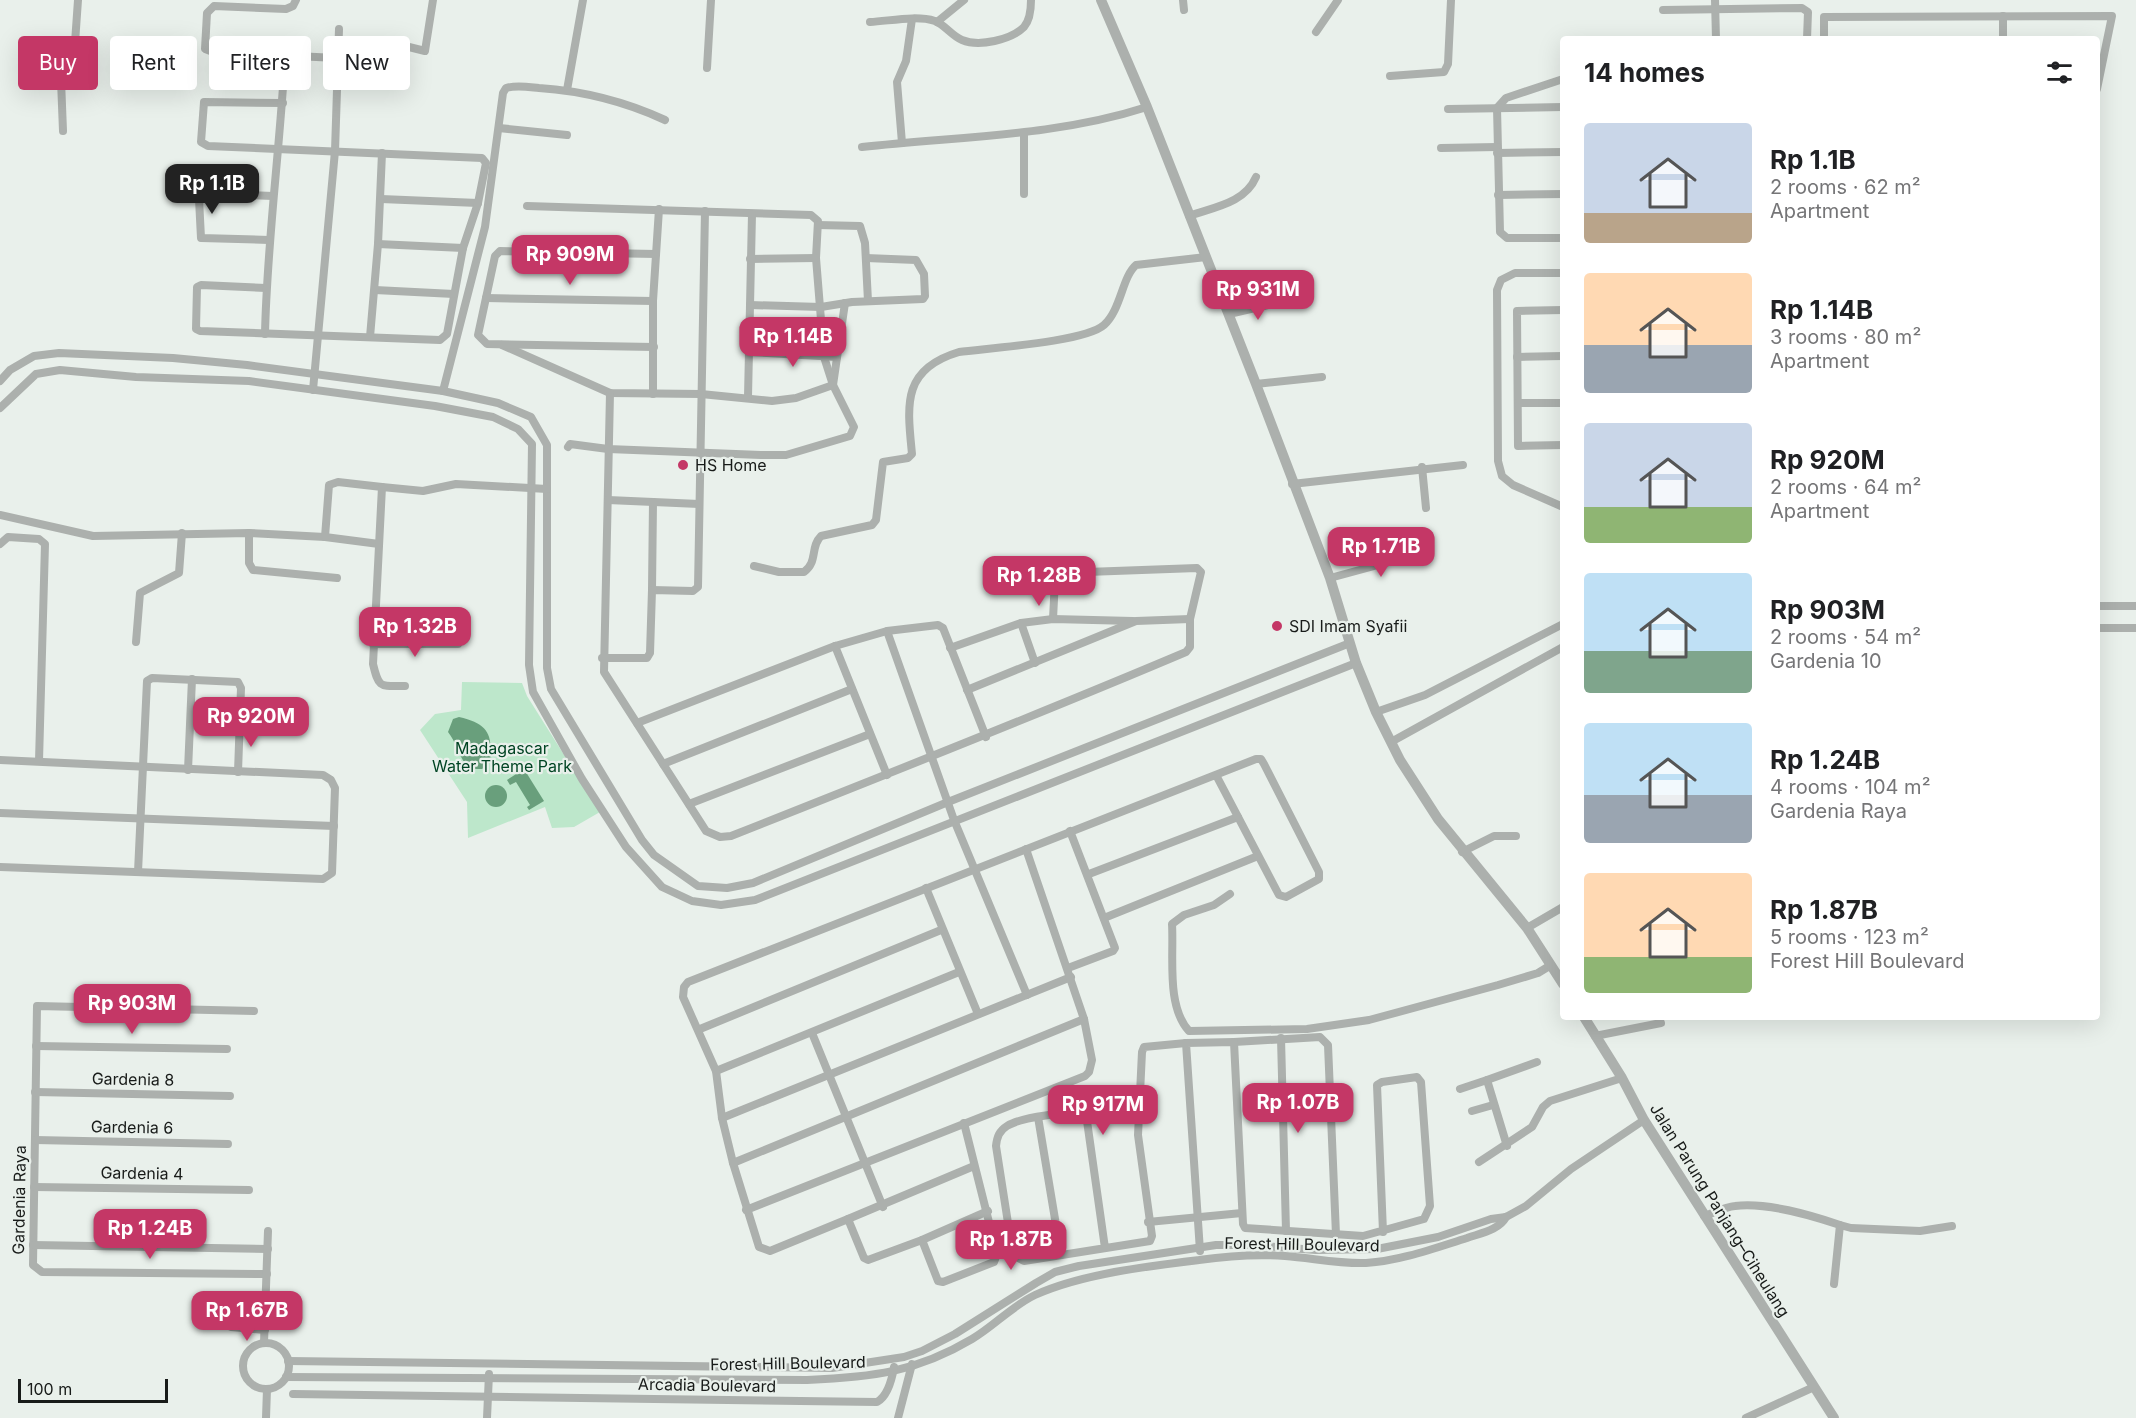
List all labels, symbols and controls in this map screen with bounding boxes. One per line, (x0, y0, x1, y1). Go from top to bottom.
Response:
chip: Buy (18, 36, 98, 90)
chip: Rent (110, 36, 197, 90)
chip: Filters (209, 36, 311, 90)
chip: New (323, 36, 410, 90)
icon: filters (2043, 56, 2076, 89)
text: 14 homes (1584, 57, 1705, 88)
text: Rp 1.1B (1770, 144, 1856, 175)
icon: home (1632, 147, 1704, 219)
pin: Rp 1.1B (157, 164, 267, 215)
text: Rp 1.1B (179, 171, 245, 195)
text: 2 rooms · 62 m² (1770, 175, 1921, 199)
text: Apartment (1770, 199, 1869, 223)
pin: Rp 909M (515, 235, 625, 286)
text: Rp 909M (526, 242, 614, 266)
pin: Rp 931M (1203, 270, 1313, 321)
text: Rp 931M (1216, 277, 1300, 301)
text: Rp 1.14B (1770, 294, 1873, 325)
icon: home (1632, 297, 1704, 369)
pin: Rp 1.14B (731, 317, 855, 368)
text: Rp 1.14B (753, 324, 833, 348)
text: 3 rooms · 80 m² (1770, 325, 1921, 349)
text: Apartment (1770, 349, 1869, 373)
text: Rp 920M (1770, 444, 1885, 475)
icon: home (1632, 447, 1704, 519)
place label: HS Home (695, 455, 766, 475)
marker: HS Home (676, 458, 690, 472)
text: 2 rooms · 64 m² (1770, 475, 1921, 499)
text: Apartment (1770, 499, 1869, 523)
pin: Rp 1.71B (1319, 527, 1443, 578)
text: Rp 1.71B (1342, 534, 1420, 558)
pin: Rp 1.28B (977, 556, 1101, 607)
text: Rp 1.28B (997, 563, 1081, 587)
text: Rp 903M (1770, 594, 1885, 625)
icon: home (1632, 597, 1704, 669)
pin: Rp 1.32B (353, 607, 477, 658)
text: Rp 1.32B (373, 614, 457, 638)
place label: SDI Imam Syafii (1289, 616, 1407, 636)
marker: SDI Imam Syafii (1270, 619, 1284, 633)
text: 2 rooms · 54 m² (1770, 625, 1921, 649)
text: Gardenia 10 (1770, 649, 1882, 673)
pin: Rp 920M (196, 697, 306, 748)
text: Rp 920M (207, 704, 295, 728)
park label: Madagascar Water Theme Park (432, 738, 572, 776)
text: Rp 1.24B (1770, 744, 1880, 775)
icon: home (1632, 747, 1704, 819)
text: 4 rooms · 104 m² (1770, 775, 1930, 799)
text: Gardenia Raya (1770, 799, 1907, 823)
text: Rp 1.87B (1770, 894, 1878, 925)
icon: home (1632, 897, 1704, 969)
text: 5 rooms · 123 m² (1770, 925, 1929, 949)
text: Forest Hill Boulevard (1770, 949, 1964, 973)
pin: Rp 903M (77, 984, 187, 1035)
text: Rp 903M (88, 991, 176, 1015)
street label: Gardenia 8 (92, 1068, 174, 1090)
pin: Rp 1.07B (1236, 1083, 1360, 1134)
pin: Rp 917M (1048, 1085, 1158, 1136)
text: Rp 1.07B (1256, 1090, 1340, 1114)
text: Rp 917M (1062, 1092, 1144, 1116)
street label: Jalan Parung Panjang–Ciheulang (1646, 1099, 1794, 1321)
street label: Gardenia 6 (91, 1116, 173, 1138)
street label: Gardenia Raya (8, 1145, 30, 1255)
street label: Gardenia 4 (100, 1162, 184, 1184)
pin: Rp 1.24B (88, 1209, 212, 1260)
text: Rp 1.24B (108, 1216, 192, 1240)
pin: Rp 1.87B (949, 1220, 1073, 1271)
text: Rp 1.87B (969, 1227, 1053, 1251)
street label: Forest Hill Boulevard (1224, 1233, 1380, 1255)
pin: Rp 1.67B (185, 1291, 309, 1342)
text: Rp 1.67B (205, 1298, 289, 1322)
street label: Forest Hill Boulevard (710, 1352, 866, 1374)
street label: Arcadia Boulevard (638, 1374, 776, 1396)
scale bar (18, 1376, 168, 1404)
text: 100 m (27, 1379, 72, 1399)

